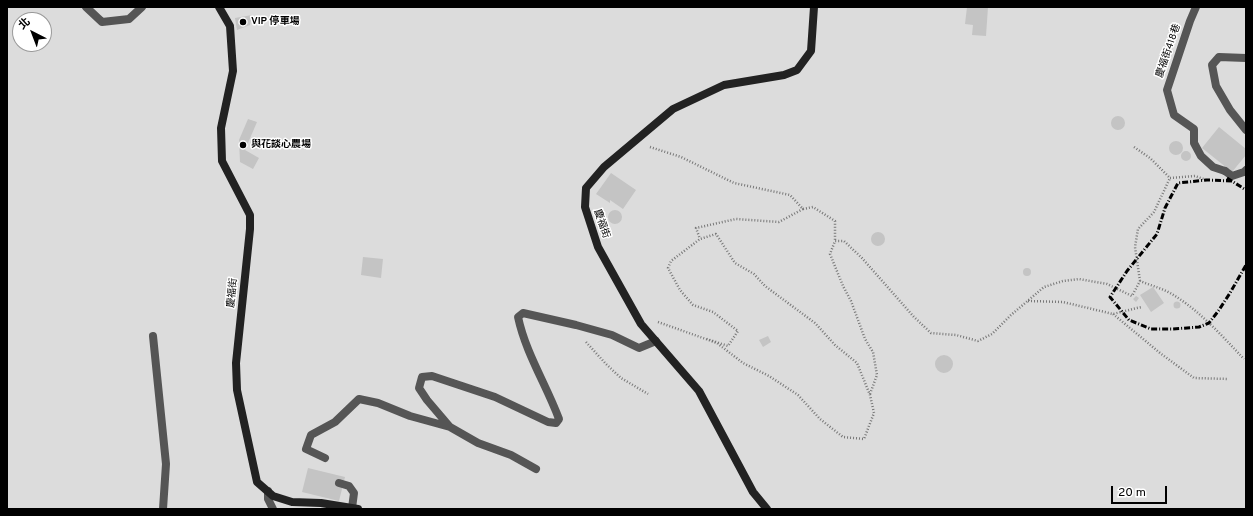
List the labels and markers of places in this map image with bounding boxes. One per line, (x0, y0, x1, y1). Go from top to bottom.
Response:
place label: VIP 停車場 (251, 16, 299, 28)
marker: VIP 停車場 (238, 17, 248, 27)
place label: 與花談心農場 (251, 139, 311, 151)
marker: 與花談心農場 (238, 140, 248, 150)

